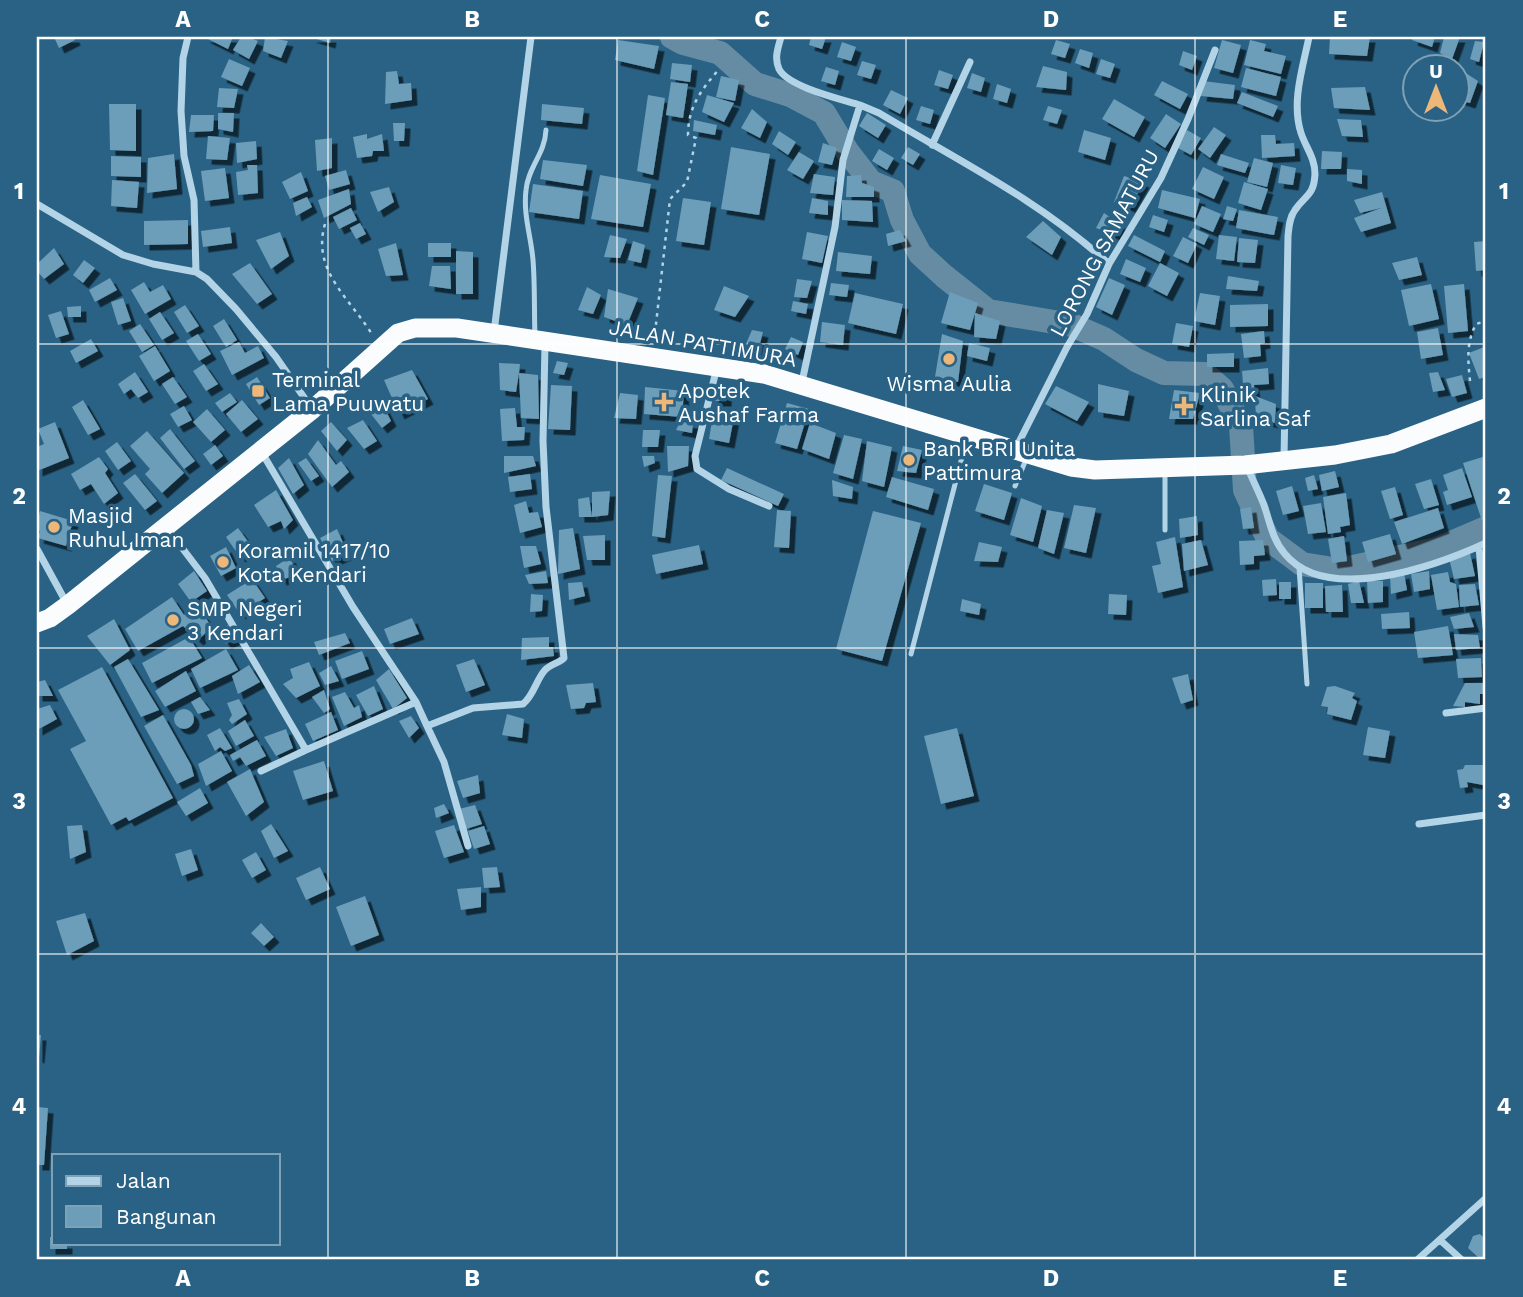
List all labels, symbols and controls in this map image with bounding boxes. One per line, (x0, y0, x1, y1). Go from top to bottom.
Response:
text: A (175, 6, 191, 33)
text: B (464, 6, 480, 33)
text: C (754, 6, 770, 33)
text: D (1043, 6, 1059, 33)
text: E (1333, 6, 1347, 33)
north arrow (1400, 52, 1470, 122)
text: U (1429, 60, 1443, 83)
street label: LORONG SAMATURU (1044, 145, 1164, 341)
text: 1 (14, 178, 24, 205)
text: 1 (1499, 178, 1509, 205)
street label: JALAN PATTIMURA (607, 314, 799, 372)
marker: Wisma Aulia (941, 351, 957, 367)
place label: Terminal Lama Puuwatu (272, 367, 424, 416)
place label: Wisma Aulia (886, 371, 1012, 396)
place label: Apotek Aushaf Farma (678, 378, 819, 427)
place label: Klinik Sarlina Saf (1200, 382, 1311, 431)
marker: Terminal Lama Puuwatu (250, 383, 266, 399)
marker: Apotek Aushaf Farma (656, 394, 672, 410)
marker: Klinik Sarlina Saf (1174, 396, 1194, 416)
place label: Bank BRI Unita Pattimura (923, 436, 1075, 485)
marker: Bank BRI Unita Pattimura (901, 452, 917, 468)
text: 2 (12, 483, 26, 510)
text: 2 (1497, 483, 1511, 510)
place label: Masjid Ruhul Iman (68, 503, 185, 552)
marker: Masjid Ruhul Iman (46, 519, 62, 535)
place label: Koramil 1417/10 Kota Kendari (237, 538, 391, 587)
marker: Koramil 1417/10 Kota Kendari (215, 554, 231, 570)
place label: SMP Negeri 3 Kendari (187, 596, 303, 645)
marker: SMP Negeri 3 Kendari (165, 612, 181, 628)
text: 3 (12, 788, 26, 815)
text: 3 (1497, 788, 1511, 815)
text: 4 (12, 1093, 27, 1120)
text: 4 (1497, 1093, 1512, 1120)
legend (52, 1154, 280, 1244)
text: Jalan (116, 1168, 171, 1193)
text: Bangunan (116, 1204, 217, 1229)
text: A (175, 1265, 191, 1292)
text: B (464, 1265, 480, 1292)
text: C (754, 1265, 770, 1292)
text: D (1043, 1265, 1059, 1292)
text: E (1333, 1265, 1347, 1292)

